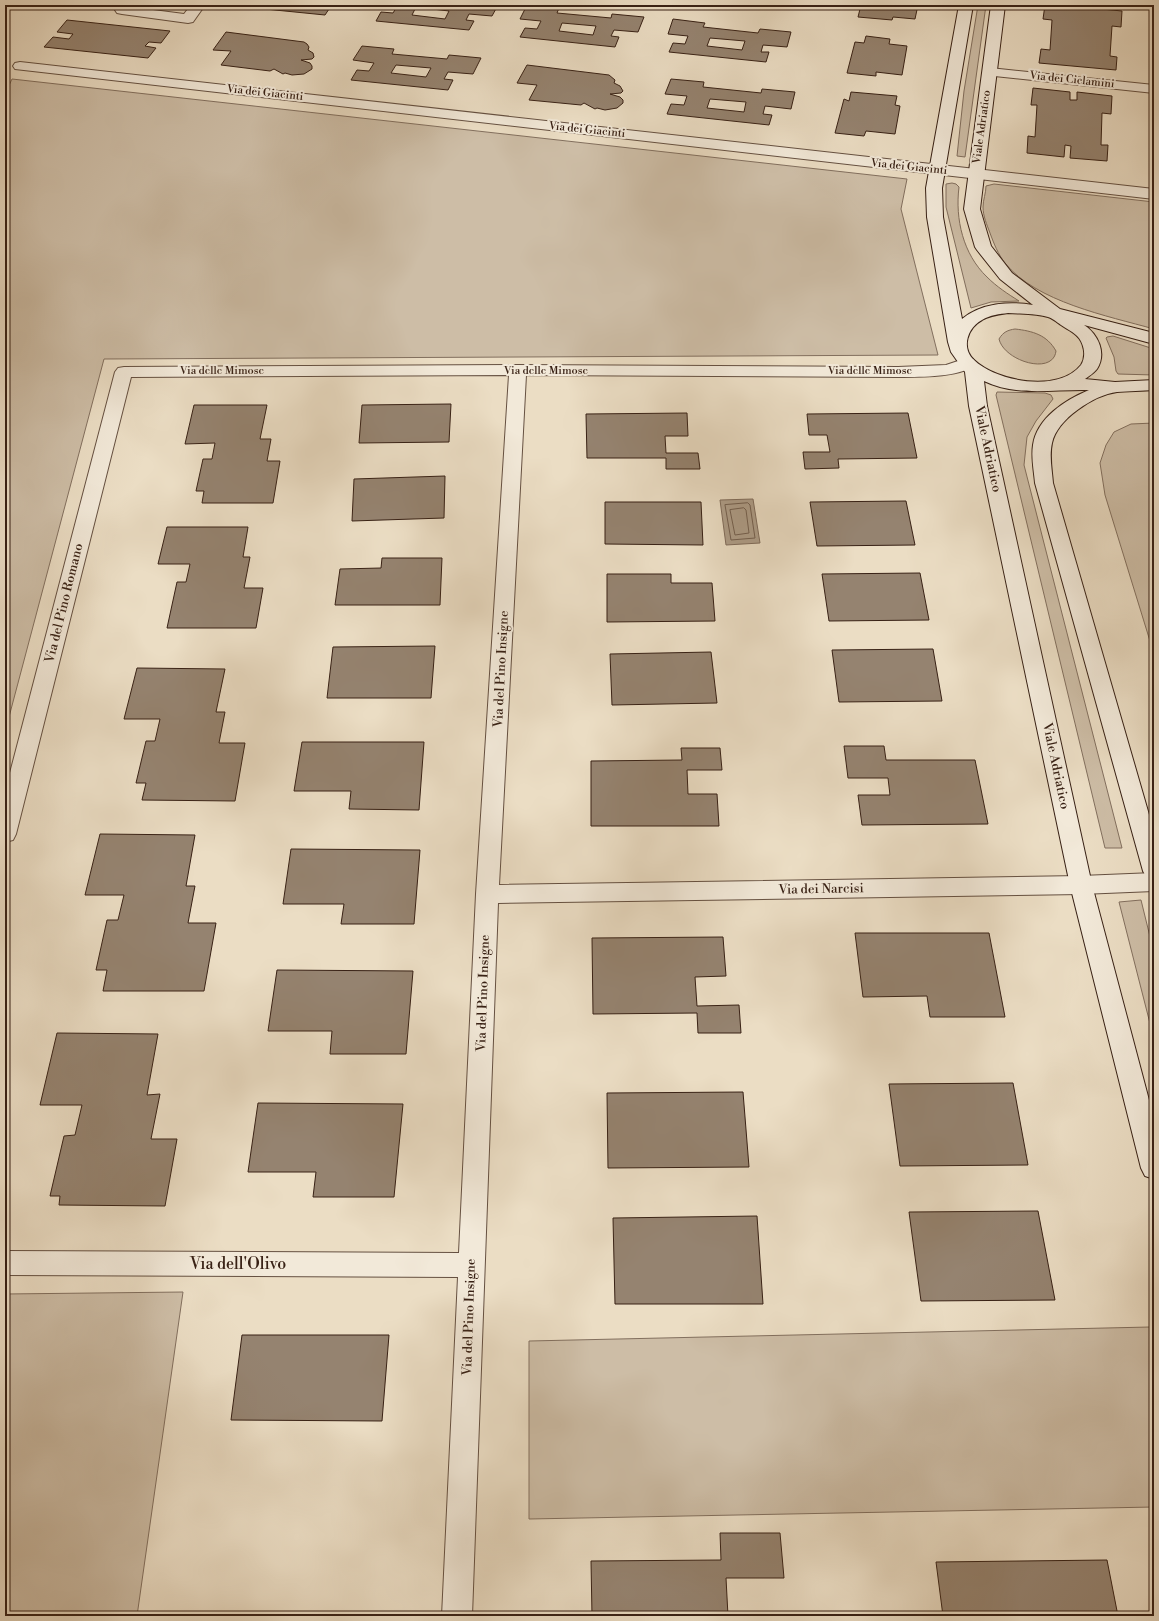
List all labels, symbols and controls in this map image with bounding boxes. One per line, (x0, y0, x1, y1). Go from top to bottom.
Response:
street label: Via dei Ciclamini (1028, 68, 1116, 91)
street label: Via dei Giacinti (225, 82, 304, 104)
street label: Viale Adriatico (970, 89, 994, 166)
street label: Via dei Giacinti (547, 119, 626, 141)
street label: Via dei Giacinti (869, 156, 948, 178)
street label: Via delle Mimose (179, 364, 265, 378)
street label: Via delle Mimose (503, 364, 589, 378)
street label: Via delle Mimose (827, 364, 913, 378)
street label: Viale Adriatico (971, 403, 1005, 494)
street label: Via del Pino Romano (41, 542, 87, 665)
street label: Via del Pino Insigne (490, 610, 512, 729)
street label: Viale Adriatico (1039, 720, 1073, 811)
street label: Via dei Narcisi (777, 880, 864, 898)
street label: Via del Pino Insigne (473, 934, 493, 1053)
street label: Via dell'Olivo (189, 1254, 286, 1274)
street label: Via del Pino Insigne (459, 1258, 479, 1377)

